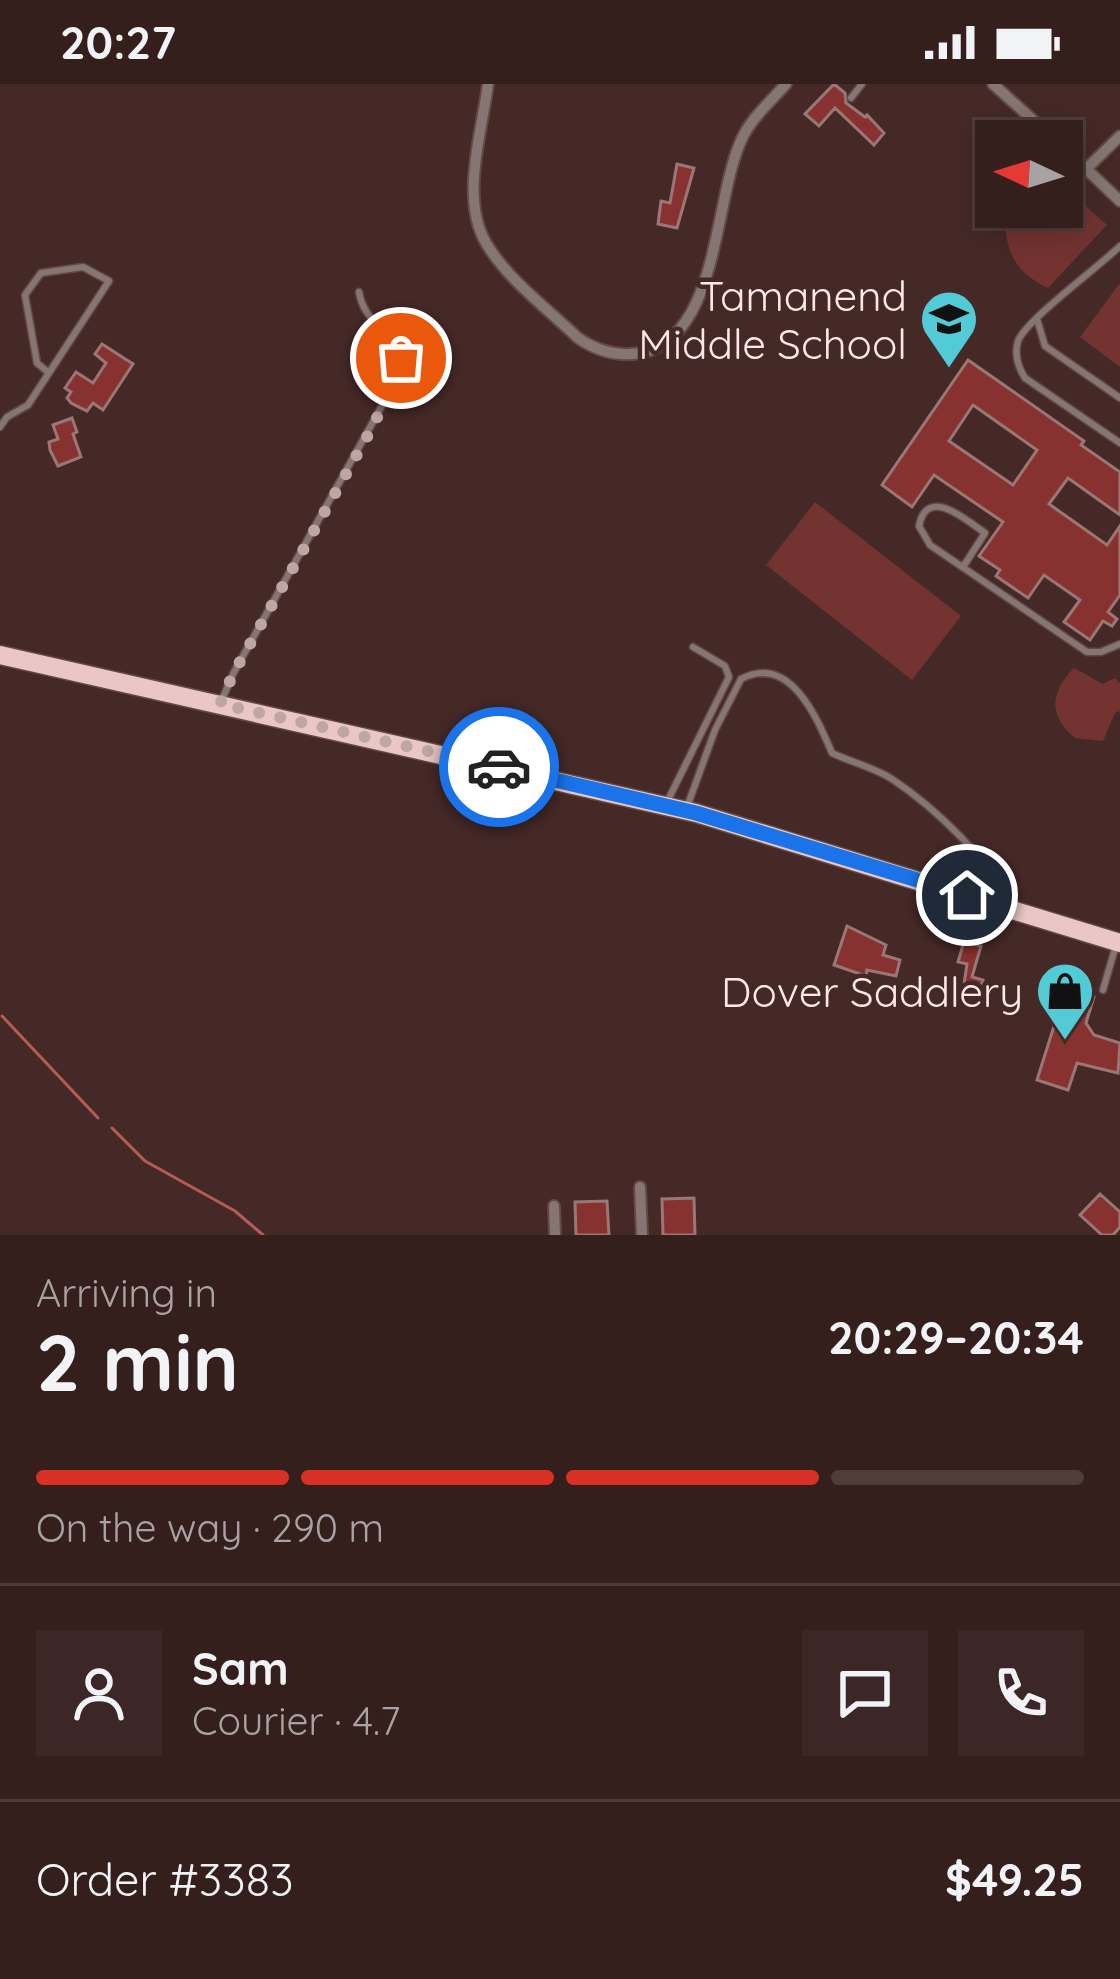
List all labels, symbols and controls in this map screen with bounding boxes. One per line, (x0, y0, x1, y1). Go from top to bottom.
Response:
text: 20:27 (60, 14, 176, 70)
north arrow (975, 120, 1083, 228)
map controls (975, 120, 1083, 228)
place label: Tamanend Middle School (638, 269, 907, 370)
school or university icon: Tamanend Middle School (918, 288, 980, 370)
pin (350, 307, 452, 409)
icon: bag (368, 325, 434, 391)
courier (439, 707, 559, 827)
icon: car (466, 734, 532, 800)
pin (916, 844, 1018, 946)
icon: home (934, 862, 1000, 928)
shop icon: Dover Saddlery (1034, 960, 1096, 1042)
place label: Dover Saddlery (721, 965, 1023, 1018)
text: Arriving in (36, 1268, 217, 1317)
text: 20:29–20:34 (828, 1309, 1084, 1365)
text: 2 min (36, 1313, 239, 1411)
text: On the way · 290 m (36, 1503, 384, 1552)
button: person (36, 1630, 162, 1756)
button: chat (802, 1630, 928, 1756)
button: phone (958, 1630, 1084, 1756)
text: Sam (192, 1640, 289, 1696)
text: Courier · 4.7 (192, 1696, 400, 1745)
text: Order #3383 (36, 1851, 294, 1907)
text: $49.25 (945, 1851, 1084, 1907)

